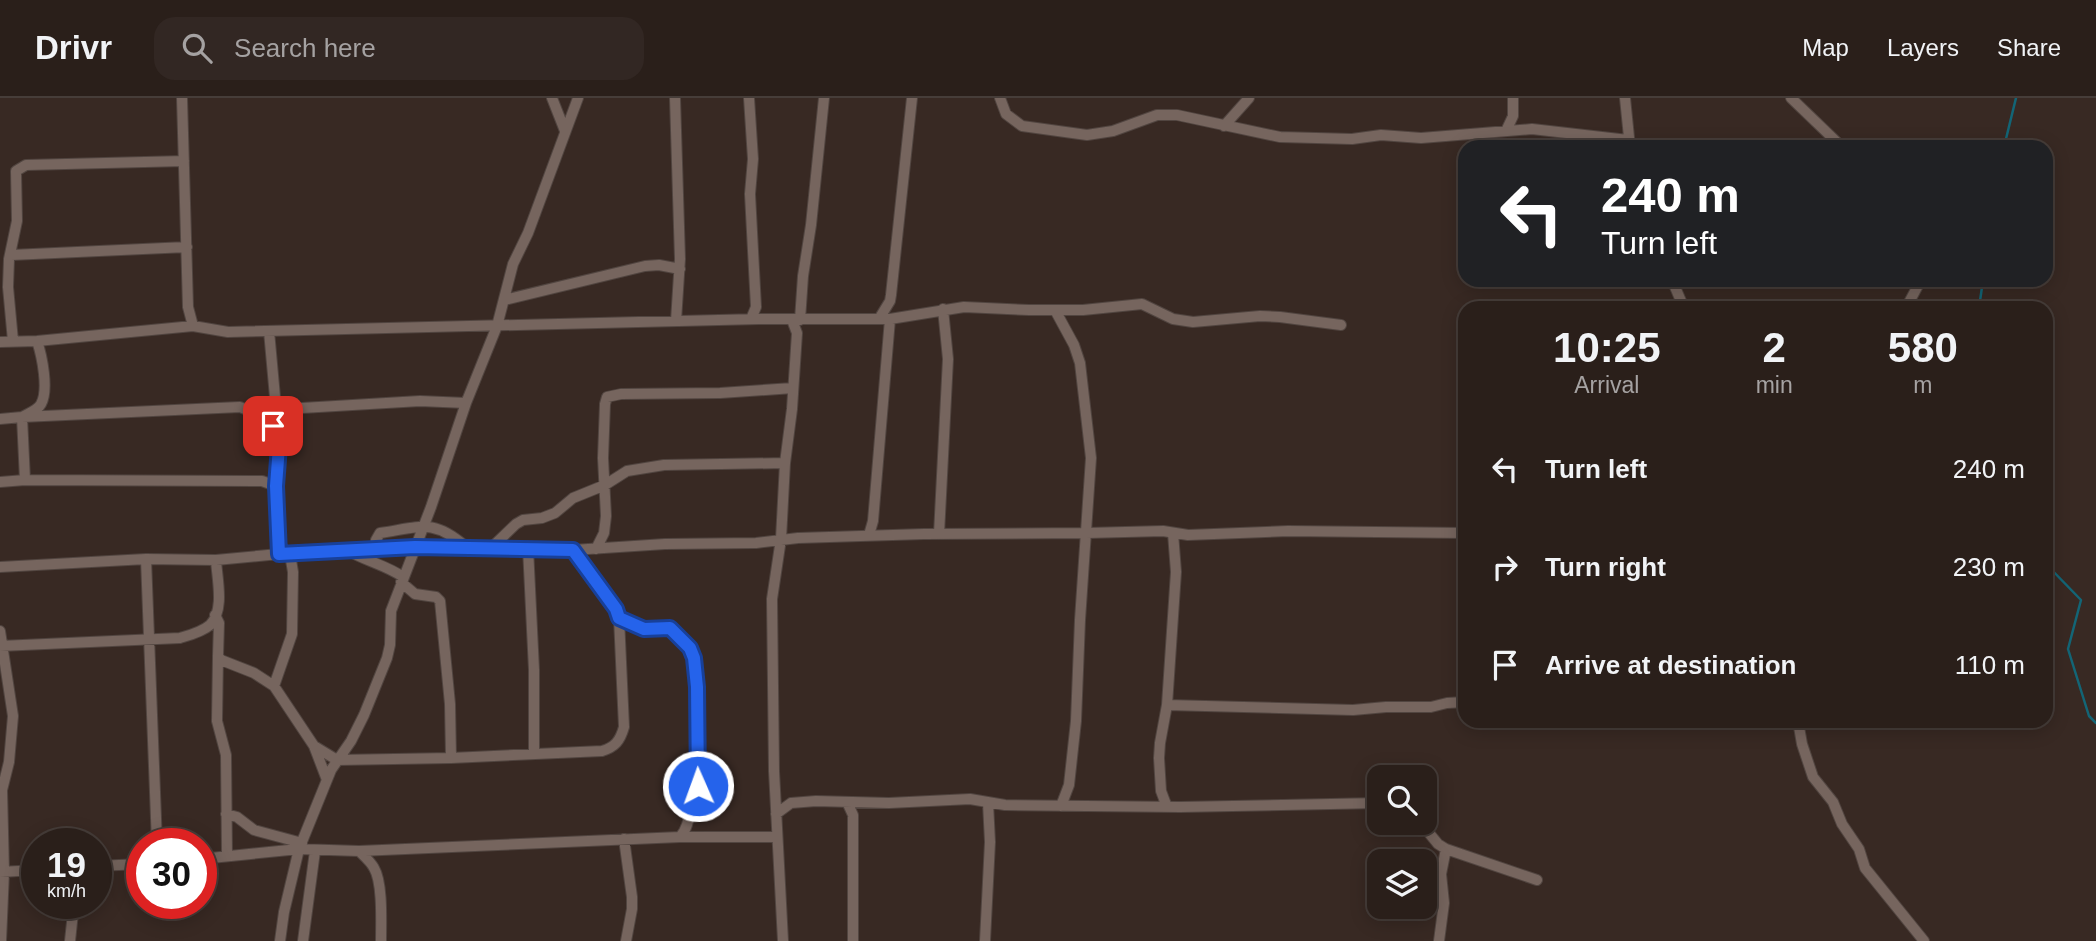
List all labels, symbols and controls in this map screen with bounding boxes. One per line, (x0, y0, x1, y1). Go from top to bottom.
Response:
search box (154, 17, 644, 80)
text: Drivr (35, 29, 112, 66)
icon: search (178, 29, 216, 67)
text: Search here (234, 33, 376, 63)
text: Map (1802, 34, 1849, 61)
text: Layers (1887, 34, 1959, 61)
text: Share (1997, 34, 2061, 61)
icon: left (1486, 168, 1577, 259)
text: 240 m (1601, 168, 1740, 222)
text: Turn left (1601, 225, 1717, 261)
text: 10:25 (1553, 324, 1661, 371)
text: 2 (1762, 324, 1786, 371)
text: 580 (1888, 324, 1958, 371)
text: Arrival (1574, 372, 1639, 398)
text: min (1756, 372, 1793, 398)
text: m (1913, 372, 1932, 398)
pin (243, 396, 303, 456)
icon: arrive (254, 407, 292, 445)
icon: left (1486, 450, 1524, 488)
text: Turn left (1545, 454, 1647, 484)
text: 240 m (1953, 454, 2025, 484)
icon: right (1486, 548, 1524, 586)
text: Turn right (1545, 552, 1666, 582)
text: 230 m (1953, 552, 2025, 582)
icon: arrive (1486, 646, 1524, 684)
text: Arrive at destination (1545, 650, 1796, 680)
text: 110 m (1955, 650, 2025, 680)
position arrow (661, 749, 735, 823)
map controls (1367, 765, 1437, 919)
button: search (1367, 765, 1437, 835)
speed limit sign: 30 (126, 828, 217, 919)
text: 19 (47, 845, 86, 884)
button: layers (1367, 849, 1437, 919)
text: km/h (47, 881, 86, 901)

